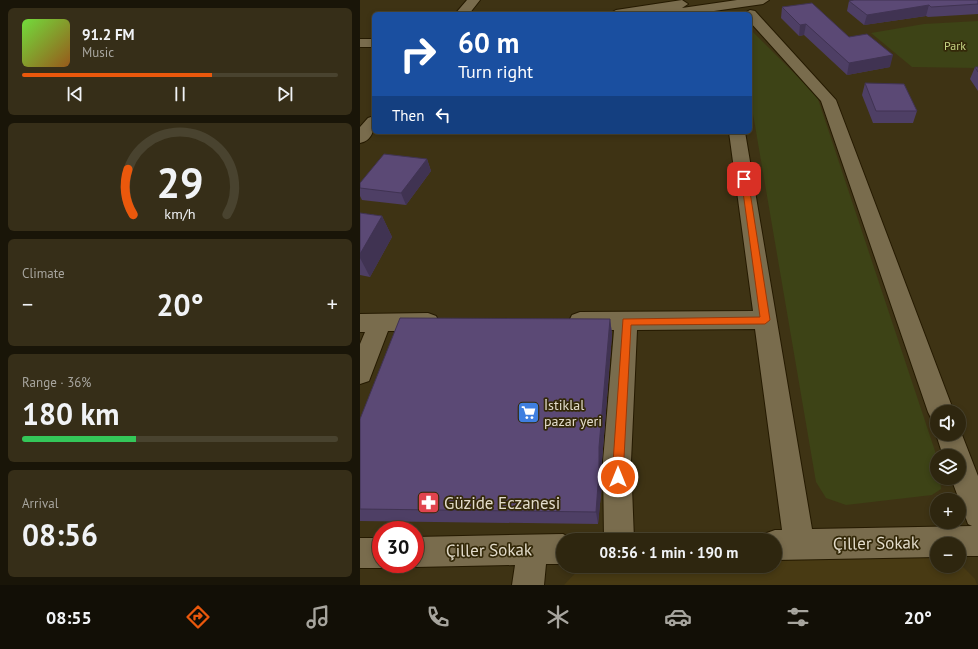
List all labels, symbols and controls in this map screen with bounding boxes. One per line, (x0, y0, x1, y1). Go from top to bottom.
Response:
text: 60 m (458, 24, 519, 61)
text: 91.2 FM (82, 25, 135, 44)
icon: right (392, 28, 444, 80)
park label: Park (944, 38, 966, 53)
text: Music (82, 44, 114, 61)
text: Turn right (458, 60, 533, 83)
icon: previous (64, 83, 86, 105)
icon: pause (169, 83, 191, 105)
icon: next (274, 83, 296, 105)
icon: left (432, 104, 454, 126)
text: Then (392, 106, 424, 125)
text: 29 (156, 156, 204, 209)
pin (727, 162, 761, 196)
icon: arrive (733, 168, 755, 190)
text: km/h (164, 204, 196, 223)
text: Climate (22, 265, 65, 282)
text: 20° (156, 285, 204, 324)
text: − (22, 290, 33, 318)
text: + (327, 290, 338, 318)
text: Range · 36% (22, 374, 91, 391)
text: 180 km (22, 394, 120, 433)
place label: İstiklal pazar yeri (544, 396, 602, 430)
supermarket icon: İstiklal pazar yeri (516, 400, 542, 426)
map controls (930, 405, 966, 573)
button: sound (930, 405, 966, 441)
button: layers (930, 449, 966, 485)
position arrow (597, 456, 639, 498)
pharmacy icon: Güzide Eczanesi (415, 490, 441, 516)
place label: Güzide Eczanesi (444, 492, 560, 514)
button: + (930, 493, 966, 529)
text: Arrival (22, 495, 58, 512)
text: 08:56 (22, 515, 98, 554)
speed limit sign: 30 (372, 521, 424, 573)
street label: Çiller Sokak (833, 531, 919, 555)
button: − (930, 537, 966, 573)
street label: Çiller Sokak (446, 538, 532, 562)
text: 08:56 · 1 min · 190 m (600, 543, 738, 562)
icon: directions (184, 603, 212, 631)
icon: music (304, 603, 332, 631)
icon: phone (424, 603, 452, 631)
icon: climate (544, 603, 572, 631)
icon: car (664, 603, 692, 631)
icon: filters (784, 603, 812, 631)
text: 08:55 (46, 606, 92, 629)
text: 20° (904, 606, 932, 629)

